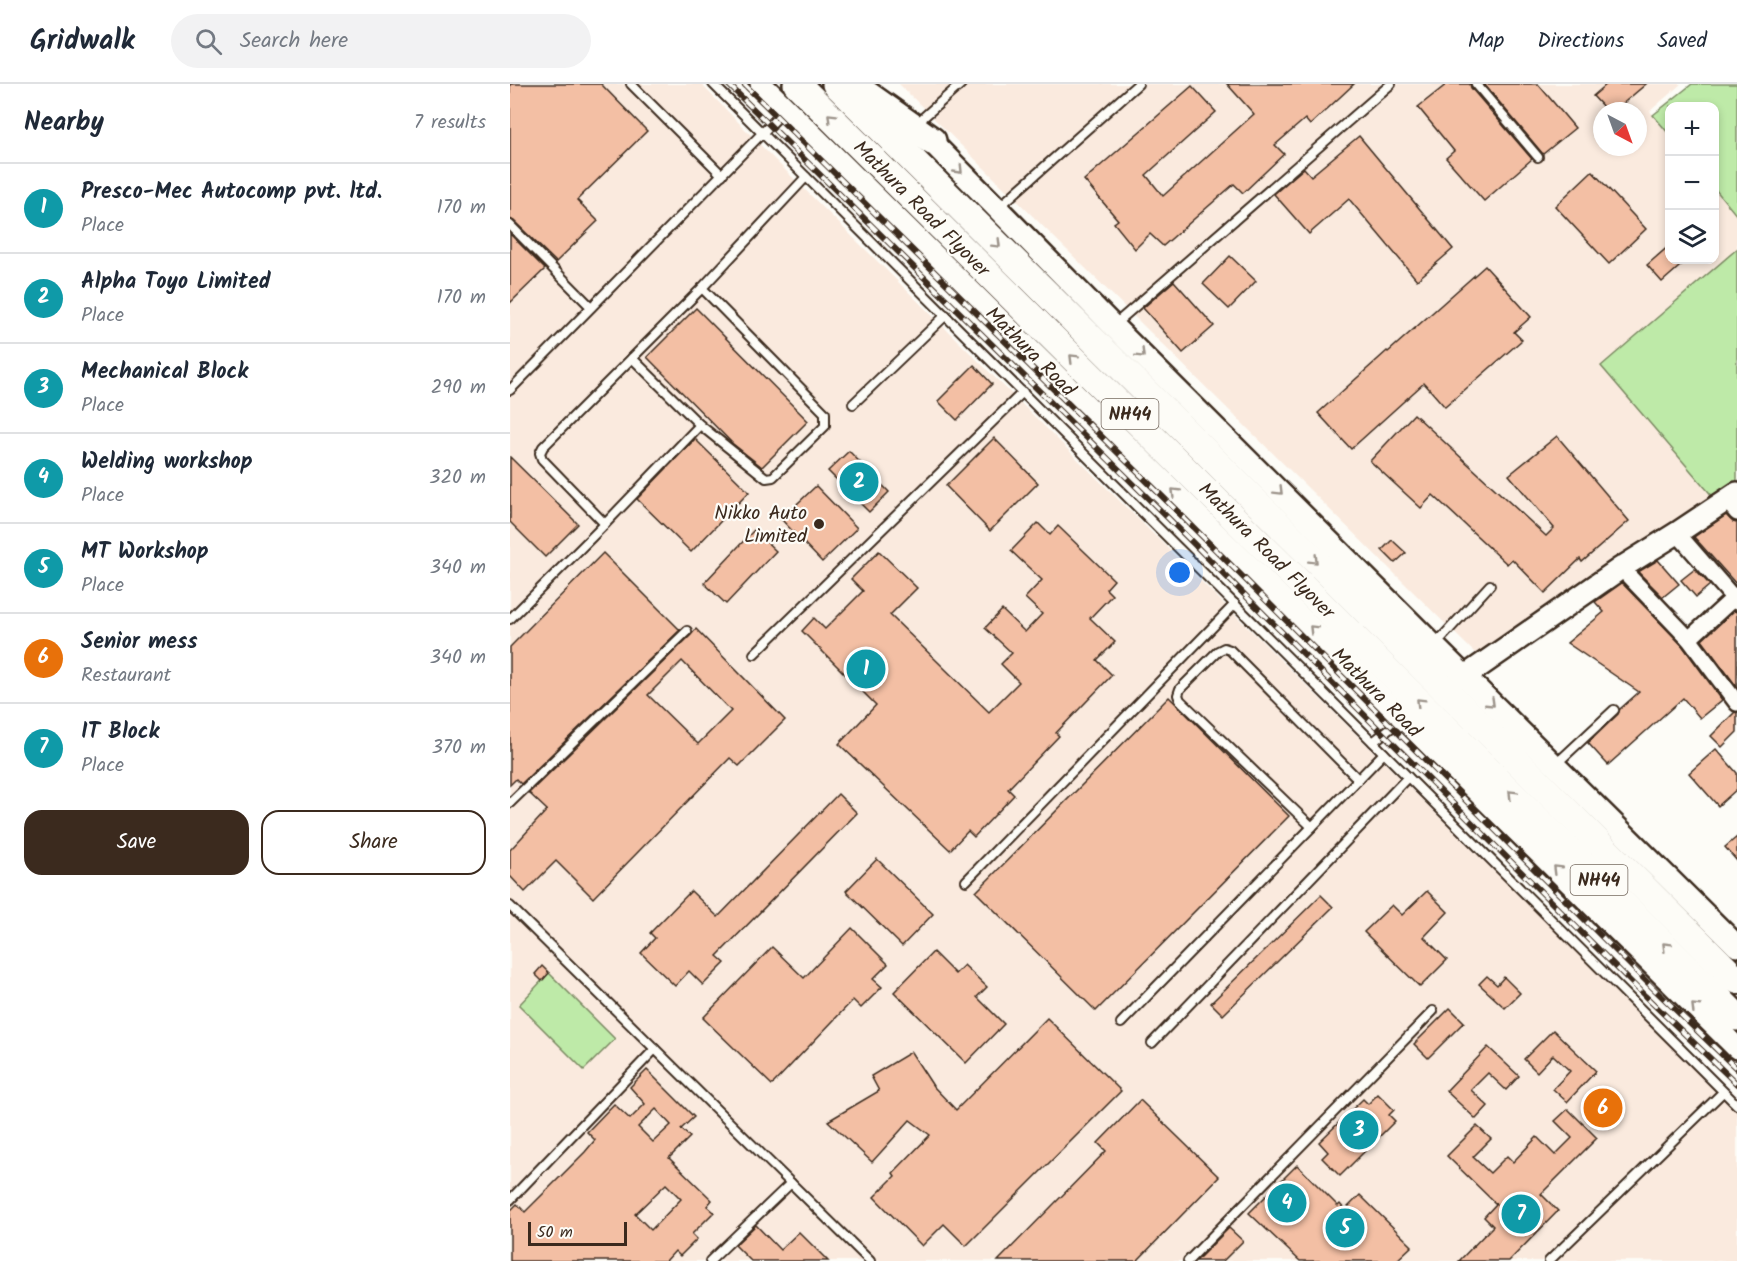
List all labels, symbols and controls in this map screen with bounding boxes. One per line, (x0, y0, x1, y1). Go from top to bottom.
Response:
search box (171, 14, 591, 68)
text: Gridwalk (30, 19, 135, 64)
text: Search here (240, 24, 348, 59)
icon: search (192, 25, 225, 58)
text: Map (1468, 25, 1504, 58)
text: Directions (1537, 25, 1624, 58)
text: Saved (1657, 25, 1707, 58)
text: Nearby (24, 102, 104, 144)
north arrow (1593, 102, 1647, 156)
map controls (1665, 102, 1719, 264)
button: + (1665, 102, 1719, 156)
text: 7 results (414, 107, 486, 139)
one-way arrow (827, 113, 837, 124)
street label: Mathura Road Flyover (844, 133, 998, 286)
button: − (1665, 156, 1719, 210)
one-way arrow (952, 163, 963, 174)
text: Presco-Mec Autocomp pvt. ltd. (81, 175, 382, 210)
text: 1 (40, 192, 47, 224)
text: 170 m (437, 192, 486, 224)
text: Place (81, 210, 124, 242)
button: layers (1665, 210, 1719, 264)
one-way arrow (990, 237, 1001, 248)
text: Alpha Toyo Limited (81, 265, 271, 300)
text: 2 (38, 282, 49, 314)
text: 170 m (437, 282, 486, 314)
text: Place (81, 300, 124, 332)
street label: Mathura Road (977, 300, 1083, 406)
one-way arrow (1133, 346, 1144, 357)
one-way arrow (1070, 354, 1080, 365)
text: Mechanical Block (81, 355, 248, 390)
text: 3 (38, 372, 49, 404)
text: 290 m (431, 372, 486, 404)
text: Place (81, 390, 124, 422)
road number: NH44 (1102, 399, 1158, 429)
text: Welding workshop (81, 445, 253, 480)
pin: 2 (840, 460, 878, 504)
text: 4 (38, 462, 49, 494)
text: 320 m (429, 462, 486, 494)
street label: Mathura Road Flyover (1189, 475, 1343, 628)
text: Place (81, 480, 124, 512)
one-way arrow (1271, 484, 1282, 495)
one-way arrow (1171, 489, 1182, 500)
place label: Nikko Auto Limited (714, 498, 808, 553)
marker: Nikko Auto Limited (812, 517, 826, 531)
text: MT Workshop (81, 535, 209, 570)
text: 5 (38, 552, 49, 584)
text: 340 m (430, 552, 486, 584)
one-way arrow (1307, 552, 1318, 563)
your location (1165, 558, 1194, 587)
text: Place (81, 570, 124, 602)
text: Senior mess (81, 625, 198, 660)
one-way arrow (1310, 625, 1320, 636)
street label: Mathura Road (1323, 641, 1429, 747)
text: 6 (38, 642, 49, 674)
text: 340 m (430, 642, 486, 674)
pin: 1 (846, 646, 886, 692)
text: Restaurant (81, 660, 171, 692)
one-way arrow (1485, 696, 1495, 707)
one-way arrow (1417, 699, 1428, 710)
text: IT Block (81, 715, 159, 750)
text: 7 (39, 732, 48, 764)
text: 370 m (431, 732, 486, 764)
text: Place (81, 750, 124, 782)
one-way arrow (1509, 790, 1520, 801)
button: Save (24, 810, 249, 875)
button: Share (261, 810, 486, 875)
road number: NH44 (1570, 865, 1628, 895)
one-way arrow (1553, 866, 1564, 877)
one-way arrow (1662, 942, 1673, 953)
one-way arrow (1692, 1003, 1703, 1014)
pin: 6 (1584, 1086, 1622, 1130)
pin: 3 (1340, 1108, 1378, 1152)
pin: 4 (1268, 1180, 1306, 1226)
pin: 7 (1502, 1192, 1540, 1236)
pin: 5 (1326, 1206, 1364, 1250)
scale bar (528, 1219, 627, 1246)
text: 50 m (537, 1220, 573, 1245)

